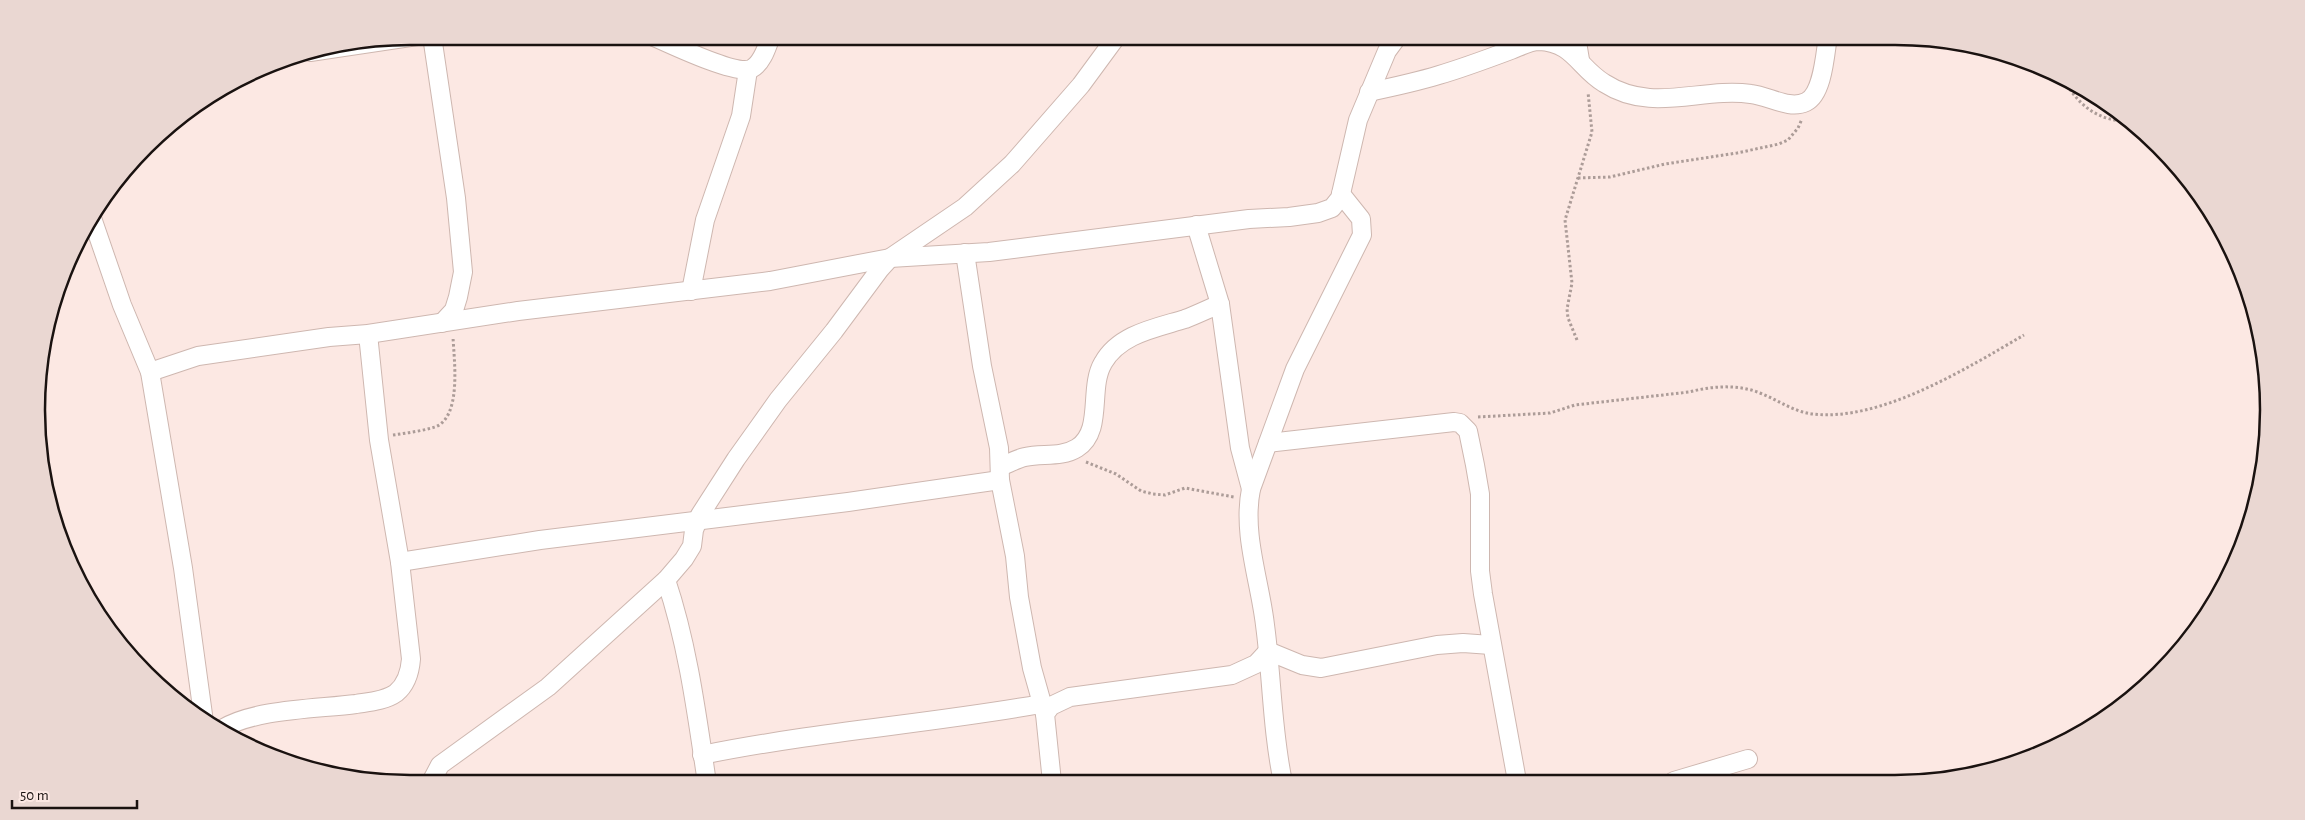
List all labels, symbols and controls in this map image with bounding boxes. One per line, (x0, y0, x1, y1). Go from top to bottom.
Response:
scale bar (12, 778, 138, 810)
text: 50 m (20, 788, 49, 803)

